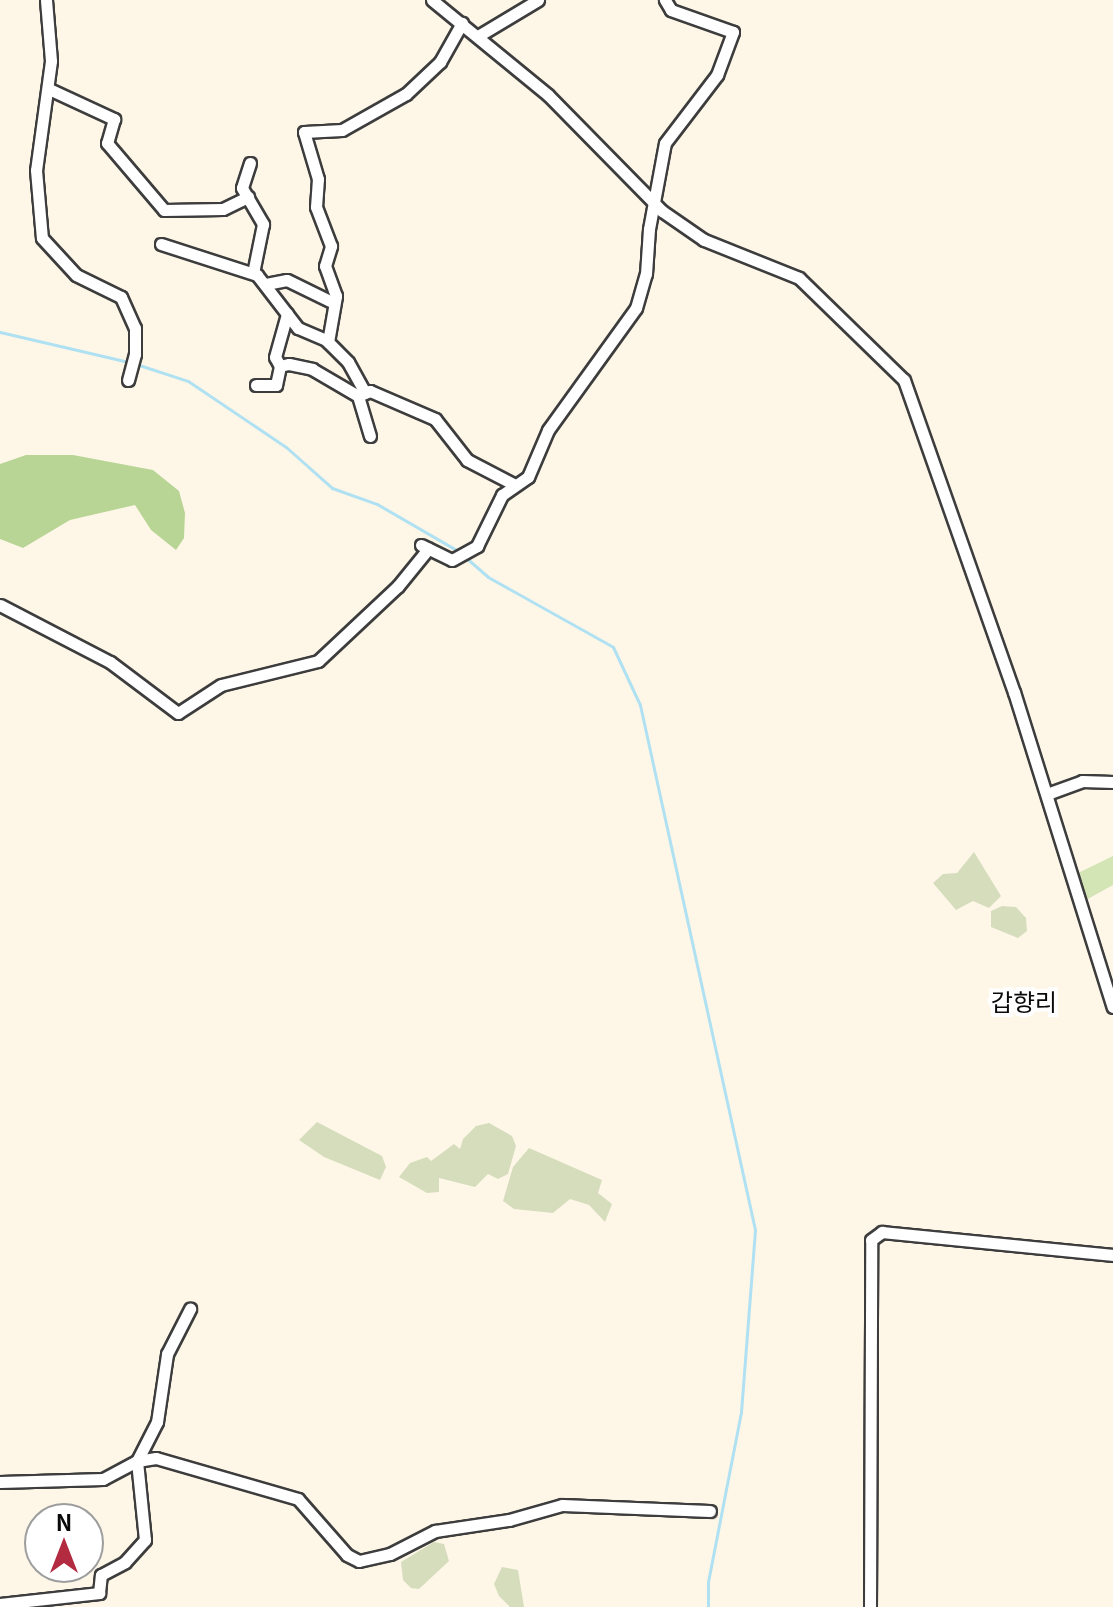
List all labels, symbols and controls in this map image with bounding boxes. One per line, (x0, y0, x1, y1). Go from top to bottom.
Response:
district label: 갑향리 (991, 987, 1057, 1015)
north arrow (24, 1503, 104, 1583)
text: N (56, 1505, 72, 1537)

